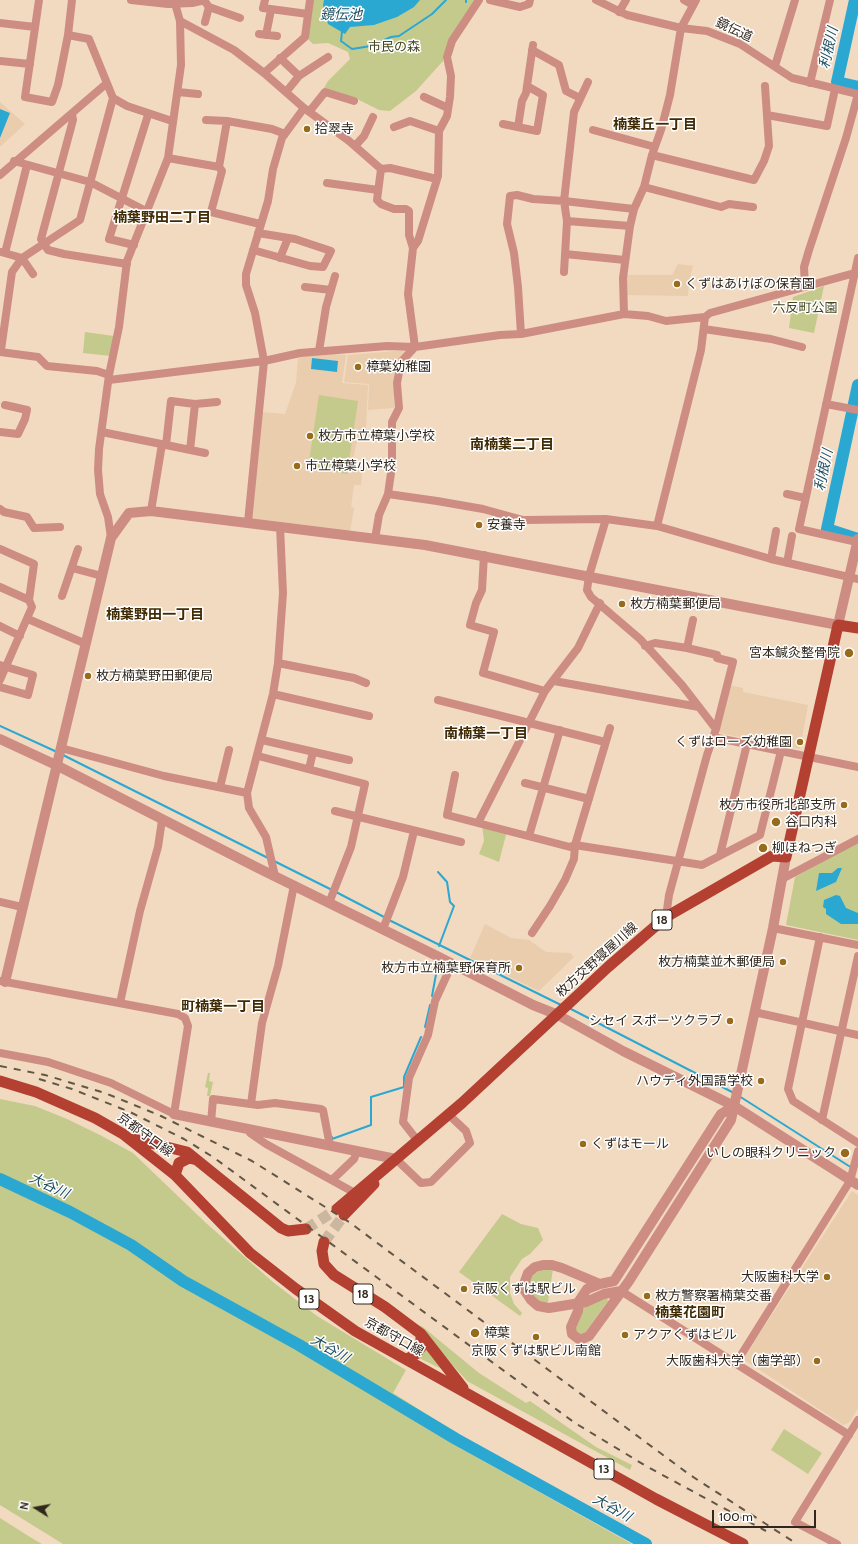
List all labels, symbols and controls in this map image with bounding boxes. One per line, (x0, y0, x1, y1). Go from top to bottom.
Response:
water label: 鏡伝池 (320, 7, 362, 23)
street label: 鏡伝道 (713, 15, 755, 45)
water label: 利根川 (816, 26, 842, 70)
park label: 市民の森 (368, 39, 420, 55)
district label: 楠葉丘一丁目 (613, 117, 697, 133)
place label: 拾翠寺 (315, 121, 354, 137)
marker: 拾翠寺 (302, 124, 312, 134)
district label: 楠葉野田二丁目 (113, 210, 211, 226)
place label: くずはあけぼの保育園 (685, 276, 815, 292)
marker: くずはあけぼの保育園 (672, 279, 682, 289)
park label: 六反町公園 (773, 300, 837, 316)
place label: 樟葉幼稚園 (366, 359, 431, 375)
marker: 樟葉幼稚園 (353, 362, 363, 372)
place label: 枚方市立樟葉小学校 (318, 428, 435, 444)
marker: 枚方市立樟葉小学校 (305, 431, 315, 441)
district label: 南楠葉二丁目 (470, 437, 554, 453)
water label: 利根川 (811, 448, 837, 492)
place label: 市立樟葉小学校 (305, 458, 396, 474)
marker: 市立樟葉小学校 (292, 461, 302, 471)
place label: 安養寺 (487, 517, 526, 533)
marker: 安養寺 (474, 520, 484, 530)
place label: 枚方楠葉郵便局 (630, 596, 721, 612)
marker: 枚方楠葉郵便局 (617, 599, 627, 609)
district label: 楠葉野田一丁目 (106, 607, 204, 623)
place label: 宮本鍼灸整骨院 (749, 645, 840, 661)
marker: 宮本鍼灸整骨院 (843, 647, 855, 659)
place label: 枚方楠葉野田郵便局 (96, 668, 213, 684)
marker: 枚方楠葉野田郵便局 (83, 671, 93, 681)
district label: 南楠葉一丁目 (444, 726, 528, 742)
place label: くずはローズ幼稚園 (675, 734, 792, 750)
marker: くずはローズ幼稚園 (795, 737, 805, 747)
place label: 枚方市役所北部支所 (719, 797, 836, 813)
marker: 枚方市役所北部支所 (839, 800, 849, 810)
place label: 谷口内科 (785, 814, 837, 830)
marker: 谷口内科 (770, 816, 782, 828)
place label: 柳ほねつぎ (772, 840, 837, 856)
marker: 柳ほねつぎ (757, 842, 769, 854)
road number: 18 (652, 910, 672, 930)
street label: 枚方交野寝屋川線 (553, 919, 641, 1001)
place label: 枚方楠葉並木郵便局 (658, 954, 775, 970)
marker: 枚方楠葉並木郵便局 (778, 957, 788, 967)
place label: 枚方市立楠葉野保育所 (381, 960, 511, 976)
marker: 枚方市立楠葉野保育所 (514, 963, 524, 973)
district label: 町楠葉一丁目 (181, 999, 265, 1015)
place label: シセイ スポーツクラブ (589, 1013, 722, 1029)
marker: シセイ スポーツクラブ (725, 1016, 735, 1026)
place label: ハウディ外国語学校 (636, 1073, 753, 1089)
marker: ハウディ外国語学校 (756, 1076, 766, 1086)
street label: 京都守口線 (114, 1110, 176, 1160)
place label: くずはモール (591, 1136, 669, 1152)
marker: くずはモール (578, 1139, 588, 1149)
place label: いしの眼科クリニック (706, 1145, 836, 1161)
marker: いしの眼科クリニック (839, 1147, 851, 1159)
water label: 大谷川 (26, 1170, 72, 1202)
place label: 大阪歯科大学 (741, 1269, 819, 1285)
marker: 大阪歯科大学 (822, 1272, 832, 1282)
place label: 京阪くずは駅ビル (472, 1281, 576, 1297)
road number: 18 (353, 1284, 373, 1304)
marker: 京阪くずは駅ビル (459, 1284, 469, 1294)
place label: 枚方警察署楠葉交番 (655, 1288, 772, 1304)
road number: 13 (299, 1289, 319, 1309)
marker: 枚方警察署楠葉交番 (642, 1291, 652, 1301)
district label: 楠葉花園町 (655, 1305, 725, 1321)
street label: 京都守口線 (362, 1314, 426, 1360)
place label: 樟葉 (484, 1325, 510, 1341)
marker: 樟葉 (469, 1327, 481, 1339)
place label: アクアくずはビル (633, 1327, 737, 1343)
marker: アクアくずはビル (620, 1330, 630, 1340)
water label: 大谷川 (308, 1331, 352, 1367)
marker: 京阪くずは駅ビル南館 (531, 1332, 541, 1342)
place label: 京阪くずは駅ビル南館 (471, 1343, 601, 1359)
place label: 大阪歯科大学（歯学部） (666, 1353, 809, 1369)
marker: 大阪歯科大学（歯学部） (812, 1356, 822, 1366)
road number: 13 (594, 1459, 614, 1479)
north arrow (16, 1488, 56, 1528)
water label: 大谷川 (590, 1490, 634, 1526)
text: N (17, 1501, 32, 1511)
scale bar (714, 1502, 818, 1528)
text: 100 m (719, 1509, 753, 1524)

